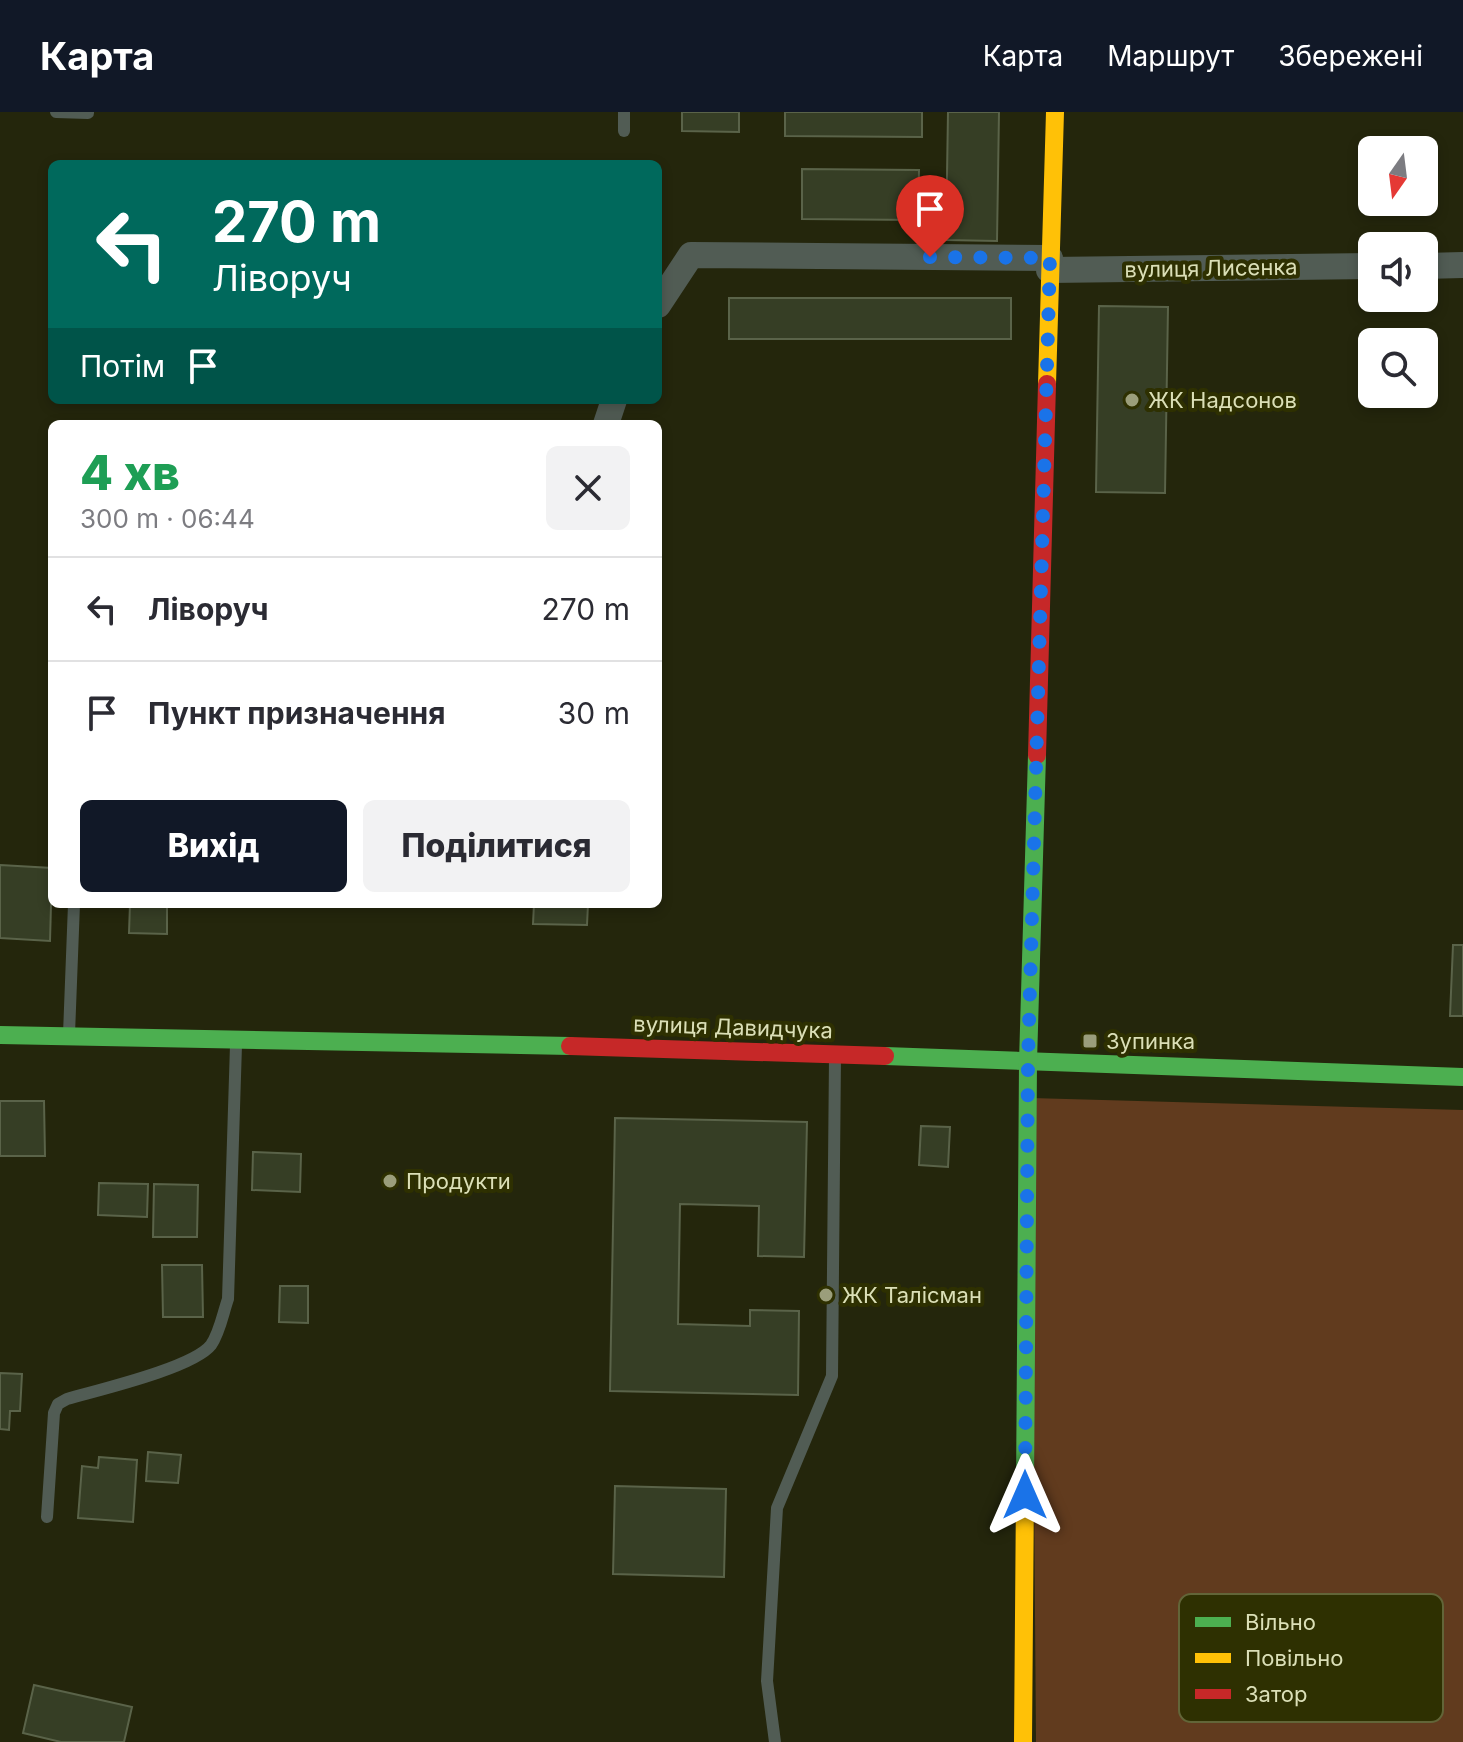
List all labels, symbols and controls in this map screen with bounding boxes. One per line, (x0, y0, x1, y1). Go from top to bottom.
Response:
text: Карта (40, 33, 154, 79)
text: Карта (983, 39, 1063, 73)
text: Маршрут (1107, 39, 1234, 73)
text: Збережені (1278, 39, 1423, 73)
north arrow (1358, 136, 1438, 216)
map controls (1358, 136, 1438, 408)
pin (896, 175, 964, 257)
icon: arrive (908, 187, 952, 231)
text: 270 m (212, 188, 381, 256)
icon: left (80, 192, 184, 296)
button: sound (1358, 232, 1438, 312)
street label: вулиця Лисенка (1124, 253, 1298, 283)
text: Ліворуч (212, 256, 352, 300)
button: search (1358, 328, 1438, 408)
icon: arrive (181, 344, 225, 388)
text: Потім (80, 348, 165, 384)
place label: ЖК Надсонов (1148, 387, 1297, 413)
marker: ЖК Надсонов (1123, 391, 1141, 409)
text: 4 хв (80, 443, 180, 502)
button: close (546, 446, 630, 530)
text: 300 m · 06:44 (80, 503, 255, 534)
icon: left (80, 587, 124, 631)
text: Ліворуч (148, 591, 268, 627)
text: 270 m (542, 591, 630, 627)
icon: arrive (80, 691, 124, 735)
text: Пункт призначення (148, 695, 446, 731)
text: 30 m (558, 695, 630, 731)
button: Вихід (80, 800, 347, 892)
button: Поділитися (363, 800, 630, 892)
street label: вулиця Давидчука (633, 1011, 833, 1043)
place label: Зупинка (1106, 1028, 1195, 1054)
marker: Зупинка (1081, 1032, 1099, 1050)
place label: Продукти (406, 1168, 511, 1194)
marker: Продукти (381, 1172, 399, 1190)
place label: ЖК Талiсман (842, 1282, 982, 1308)
marker: ЖК Талiсман (817, 1286, 835, 1304)
position arrow (983, 1453, 1067, 1537)
legend (1179, 1594, 1443, 1722)
text: Вільно (1245, 1609, 1316, 1635)
text: Повільно (1245, 1645, 1343, 1671)
text: Затор (1245, 1681, 1308, 1707)

